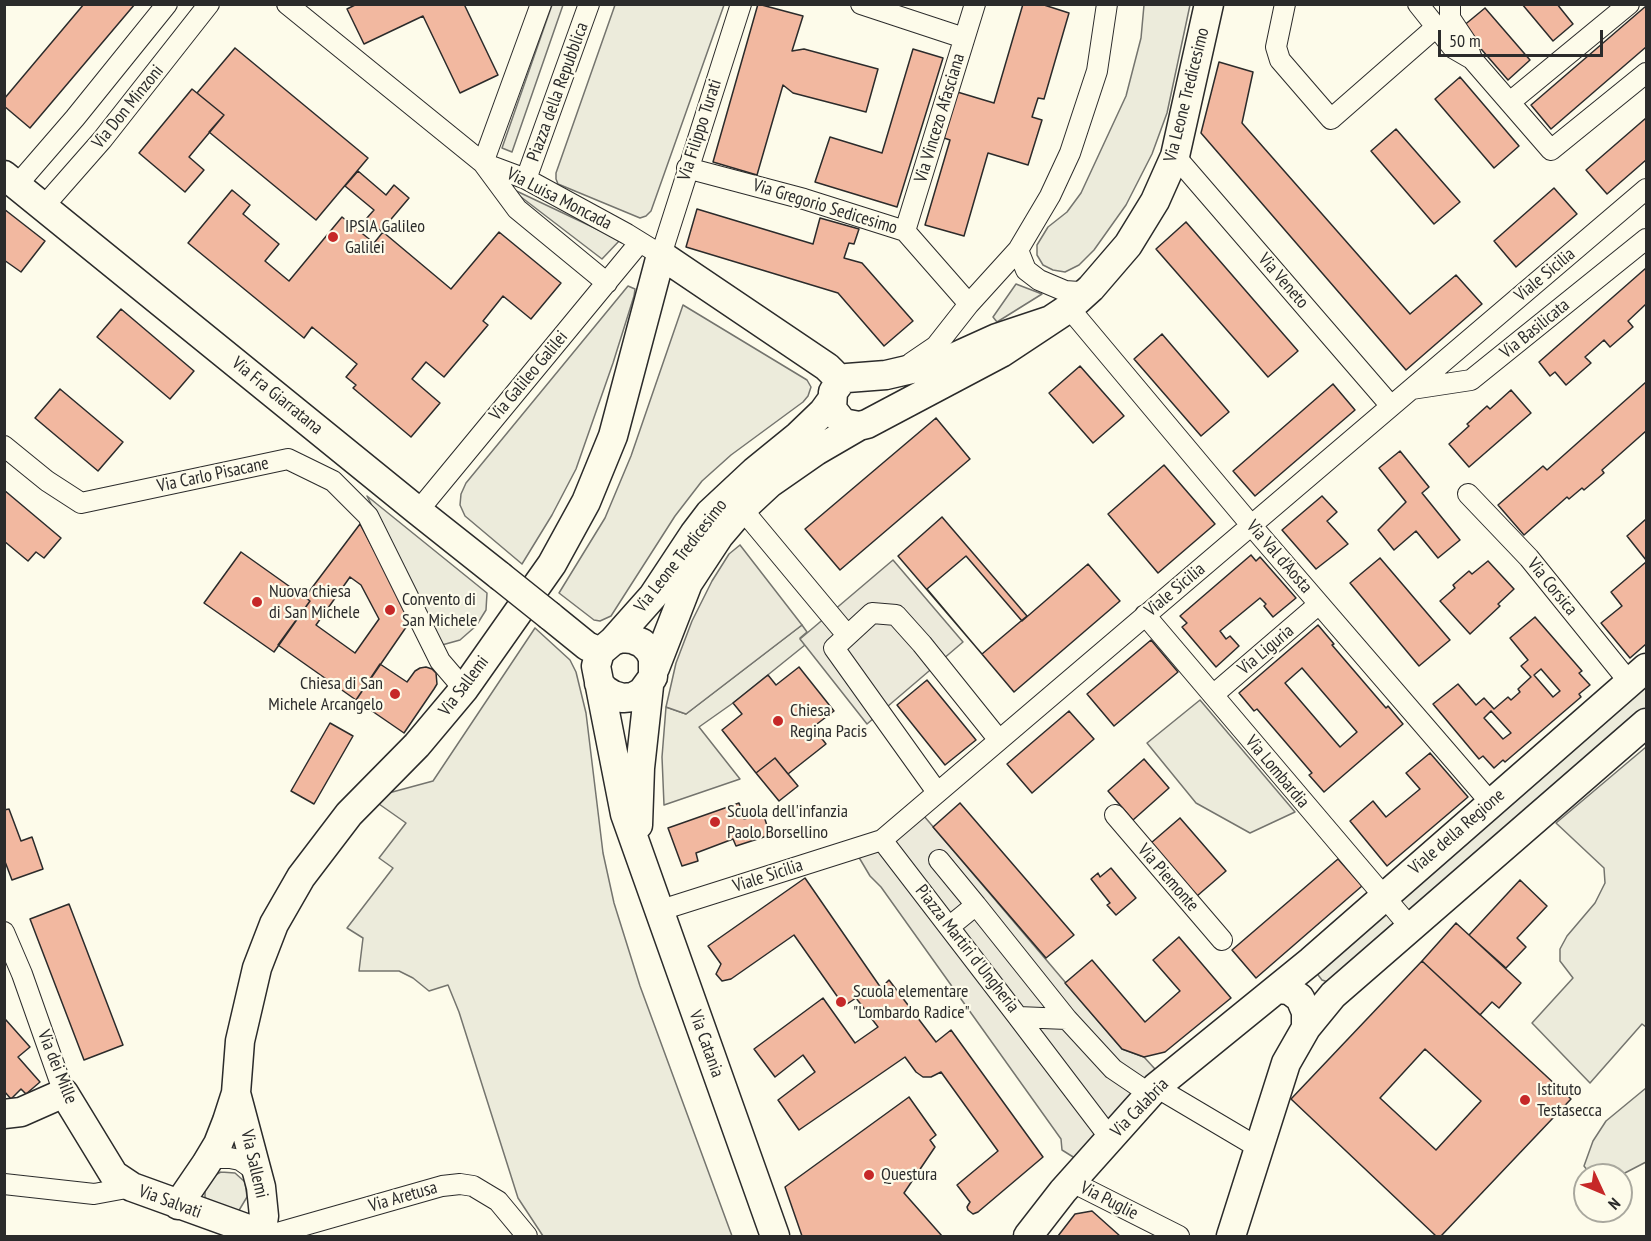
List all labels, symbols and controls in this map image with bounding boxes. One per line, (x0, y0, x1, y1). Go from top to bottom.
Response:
scale bar (1441, 18, 1606, 56)
street label: Piazza della Repubblica (523, 20, 593, 164)
street label: Via Leone Tredicesimo (1160, 26, 1214, 164)
text: 50 m (1449, 29, 1481, 52)
street label: Via Vincezo Afasciana (910, 51, 970, 185)
street label: Via Don Minzoni (88, 61, 168, 153)
street label: Via Filippo Turati (673, 77, 727, 183)
street label: Via Luisa Moncada (503, 163, 615, 235)
street label: Via Gregorio Sedicesimo (750, 175, 900, 239)
place label: IPSIA Galileo Galilei (345, 216, 425, 258)
marker: IPSIA Galileo Galilei (326, 230, 340, 244)
street label: Viale Sicilia (1510, 244, 1580, 306)
street label: Via Veneto (1253, 249, 1313, 313)
street label: Via Basilicata (1496, 295, 1574, 363)
street label: Via Galileo Galilei (485, 327, 573, 425)
street label: Via Fra Giarratana (227, 353, 327, 439)
street label: Via Carlo Pisacane (155, 453, 271, 497)
street label: Via Leone Tredicesimo (630, 495, 732, 617)
street label: Via Val d'Aosta (1241, 516, 1317, 598)
street label: Via Corsica (1522, 554, 1582, 620)
street label: Viale Sicilia (1140, 559, 1210, 621)
place label: Nuova chiesa di San Michele (269, 581, 360, 624)
place label: Convento di San Michele (402, 589, 477, 632)
marker: Nuova chiesa di San Michele (250, 595, 264, 609)
marker: Convento di San Michele (383, 603, 397, 617)
street label: Via Liguria (1234, 620, 1298, 680)
street label: Via Sallemi (434, 652, 494, 720)
place label: Chiesa di San Michele Arcangelo (268, 673, 383, 716)
marker: Chiesa di San Michele Arcangelo (388, 687, 402, 701)
place label: Chiesa Regina Pacis (790, 700, 867, 742)
marker: Chiesa Regina Pacis (771, 714, 785, 728)
street label: Via Lombardia (1240, 731, 1314, 813)
street label: Viale della Regione (1405, 785, 1509, 879)
place label: Scuola dell'infanzia Paolo Borsellino (727, 801, 848, 844)
marker: Scuola dell'infanzia Paolo Borsellino (708, 815, 722, 829)
street label: Via Piemonte (1133, 840, 1203, 916)
street label: Viale Sicilia (730, 855, 806, 897)
street label: Piazza Martiri d'Ungheria (910, 881, 1024, 1017)
place label: Scuola elementare "Lombardo Radice" (853, 981, 970, 1024)
marker: Scuola elementare "Lombardo Radice" (834, 995, 848, 1009)
street label: Via Catania (684, 1008, 728, 1080)
street label: Via dei Mille (32, 1027, 82, 1107)
street label: Via Calabria (1107, 1074, 1173, 1142)
place label: Istituto Testasecca (1537, 1079, 1602, 1122)
marker: Istituto Testasecca (1518, 1093, 1532, 1107)
street label: Via Sallemi (236, 1128, 272, 1200)
north arrow (1573, 1163, 1633, 1223)
place label: Questura (881, 1164, 937, 1186)
marker: Questura (862, 1168, 876, 1182)
street label: Via Aretusa (366, 1177, 440, 1217)
street label: Via Puglie (1076, 1177, 1142, 1225)
street label: Via Salvati (136, 1181, 204, 1223)
text: N (1604, 1194, 1625, 1214)

